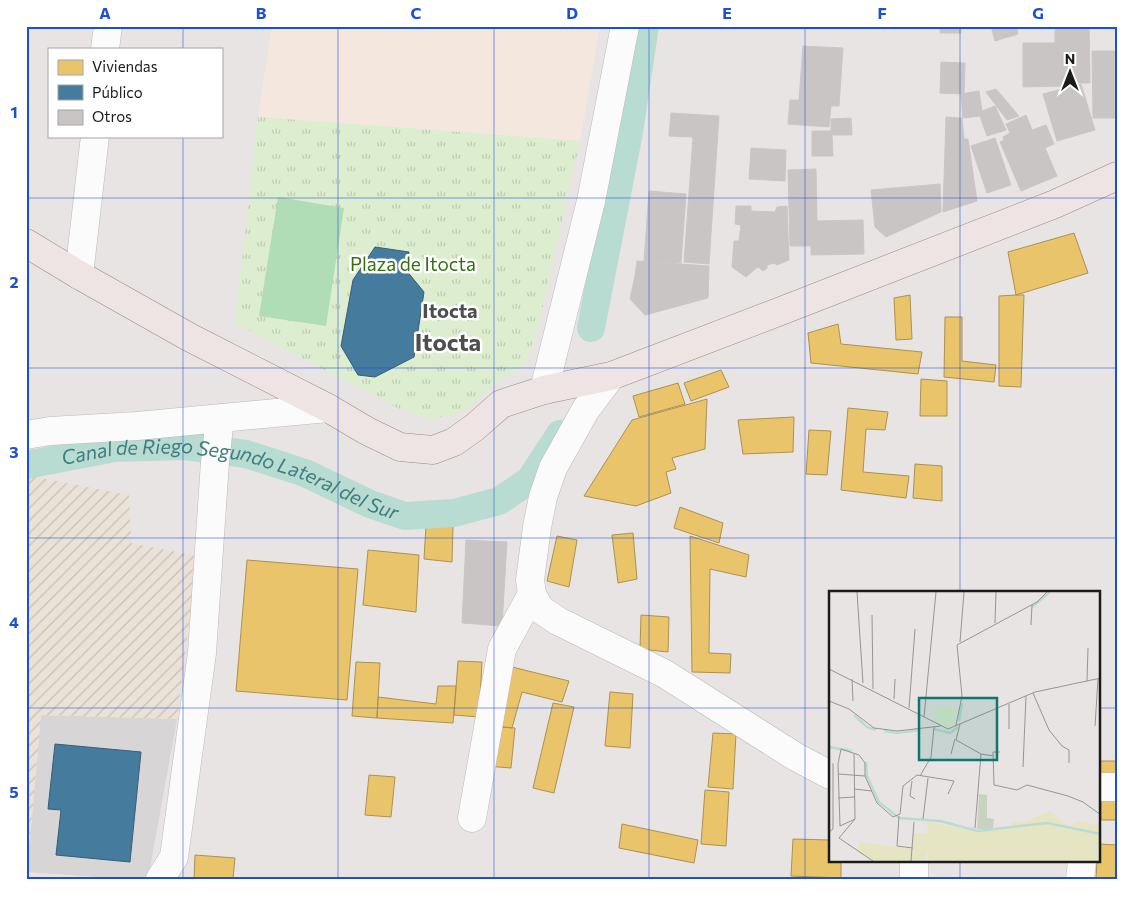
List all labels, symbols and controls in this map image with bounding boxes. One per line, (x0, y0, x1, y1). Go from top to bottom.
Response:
text: A (99, 3, 111, 22)
text: B (256, 3, 267, 22)
text: C (411, 3, 422, 22)
text: D (566, 3, 578, 22)
text: E (722, 3, 732, 22)
text: F (877, 3, 887, 22)
text: G (1032, 3, 1044, 22)
legend (48, 48, 222, 138)
north arrow (1046, 48, 1096, 98)
text: N (1065, 50, 1075, 67)
text: Viviendas (92, 57, 158, 75)
text: Público (92, 83, 143, 101)
text: 1 (10, 102, 18, 121)
text: Otros (92, 107, 132, 125)
park label: Plaza de Itocta (350, 252, 476, 275)
text: 2 (9, 272, 19, 291)
district label: Itocta (422, 298, 478, 322)
district label: Itocta (415, 327, 481, 356)
water label: Canal de Riego Segundo Lateral del Sur (59, 433, 403, 524)
text: 3 (9, 442, 19, 461)
inset map (829, 591, 1100, 862)
text: 4 (9, 612, 19, 631)
text: 5 (9, 782, 19, 801)

